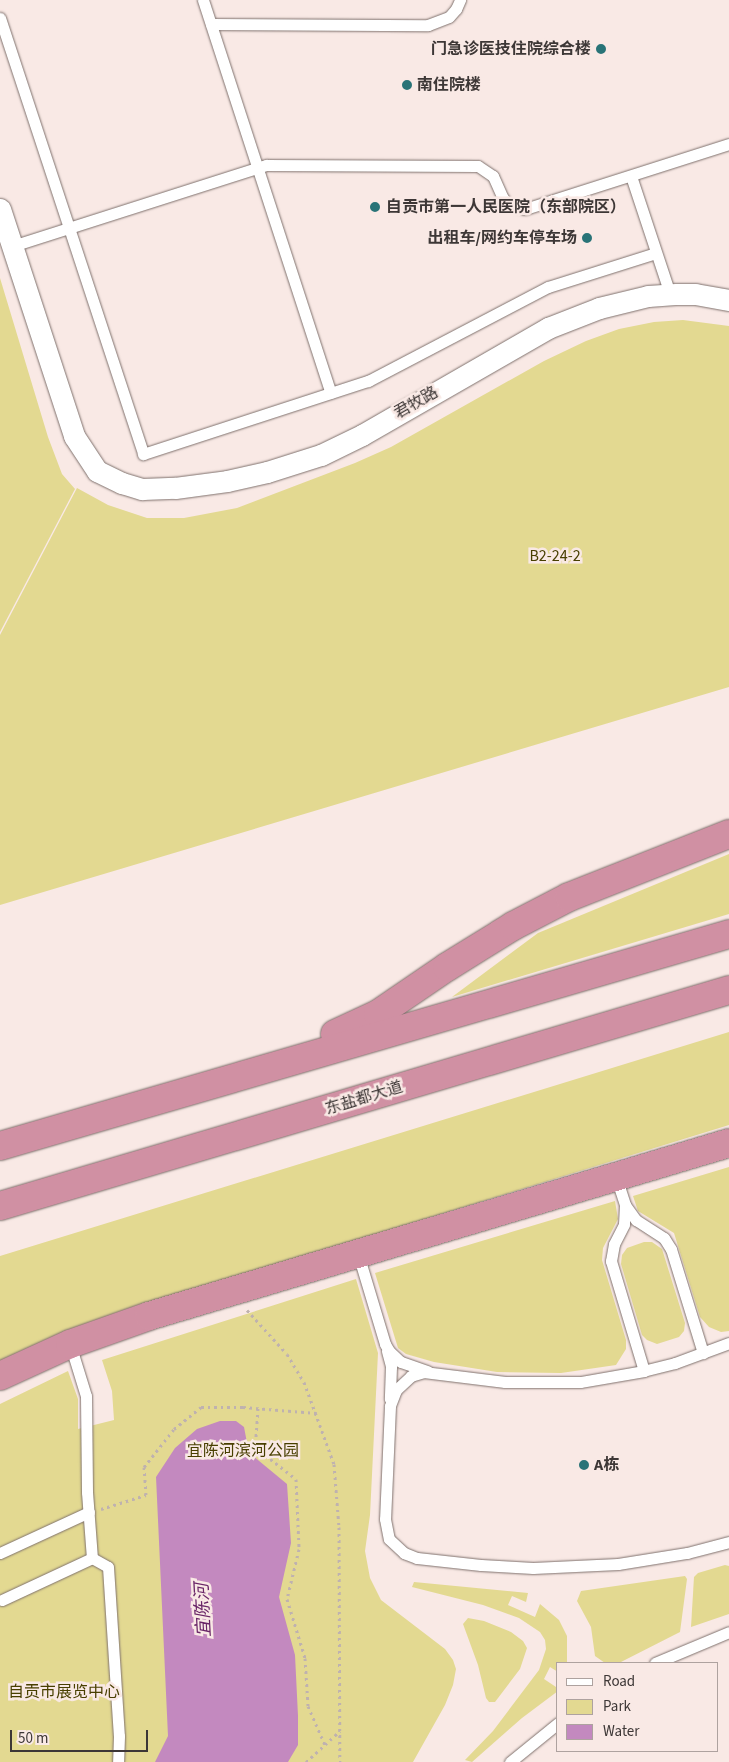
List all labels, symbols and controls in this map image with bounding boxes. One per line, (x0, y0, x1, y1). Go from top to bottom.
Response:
place label: 门急诊医技住院综合楼 (431, 39, 591, 59)
marker: 门急诊医技住院综合楼 (595, 43, 607, 55)
place label: 南住院楼 (417, 75, 481, 95)
marker: 南住院楼 (401, 79, 413, 91)
place label: 自贡市第一人民医院（东部院区） (386, 197, 626, 217)
marker: 自贡市第一人民医院（东部院区） (368, 200, 382, 214)
place label: 出租车/网约车停车场 (428, 228, 577, 248)
marker: 出租车/网约车停车场 (581, 232, 593, 244)
street label: 君牧路 (390, 383, 442, 423)
park label: B2-24-2 (529, 546, 581, 566)
street label: 东盐都大道 (323, 1077, 405, 1119)
park label: 宜陈河滨河公园 (187, 1441, 299, 1461)
place label: A栋 (594, 1455, 619, 1475)
marker: A栋 (578, 1459, 590, 1471)
water label: 宜陈河 (192, 1582, 216, 1638)
legend (556, 1662, 719, 1752)
text: Road (603, 1671, 635, 1692)
park label: 自贡市展览中心 (8, 1682, 120, 1702)
text: Park (603, 1696, 631, 1717)
scale bar (12, 1720, 150, 1752)
text: Water (603, 1721, 639, 1742)
text: 50 m (18, 1728, 48, 1749)

